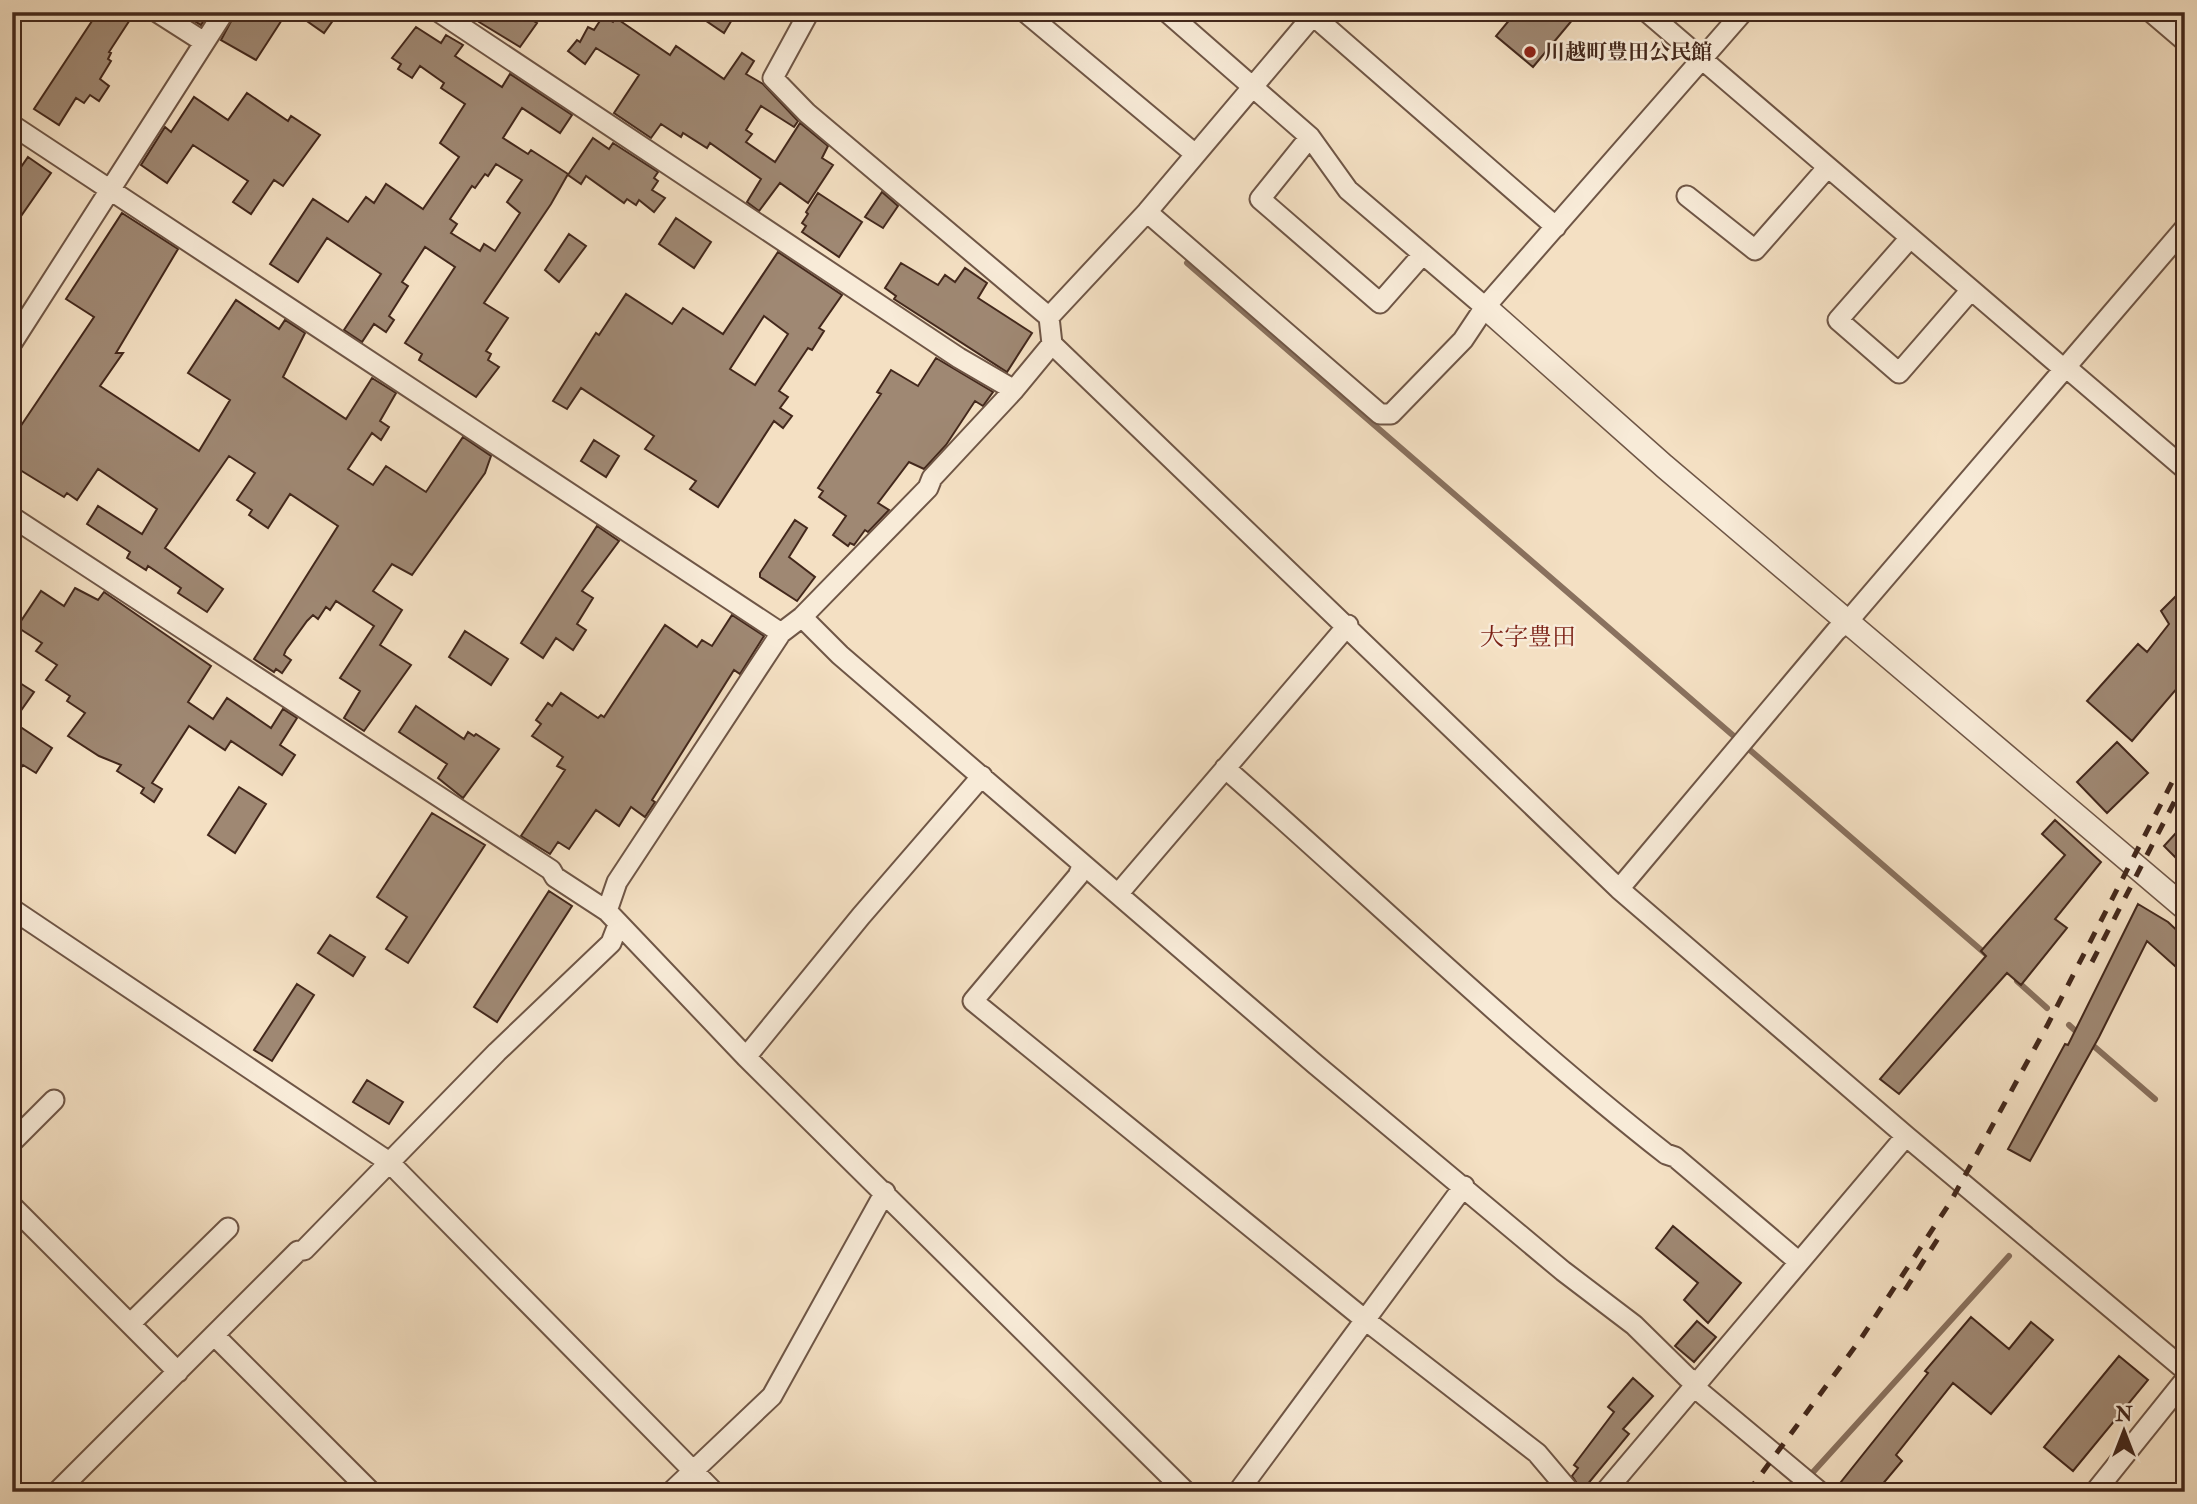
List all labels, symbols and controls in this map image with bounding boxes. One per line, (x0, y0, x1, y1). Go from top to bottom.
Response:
place label: 川越町豊田公民館 (1544, 39, 1712, 66)
marker: 川越町豊田公民館 (1522, 44, 1538, 60)
district label: 大字豊田 (1480, 622, 1576, 653)
north arrow (2088, 1396, 2158, 1466)
text: N (2114, 1403, 2133, 1427)

